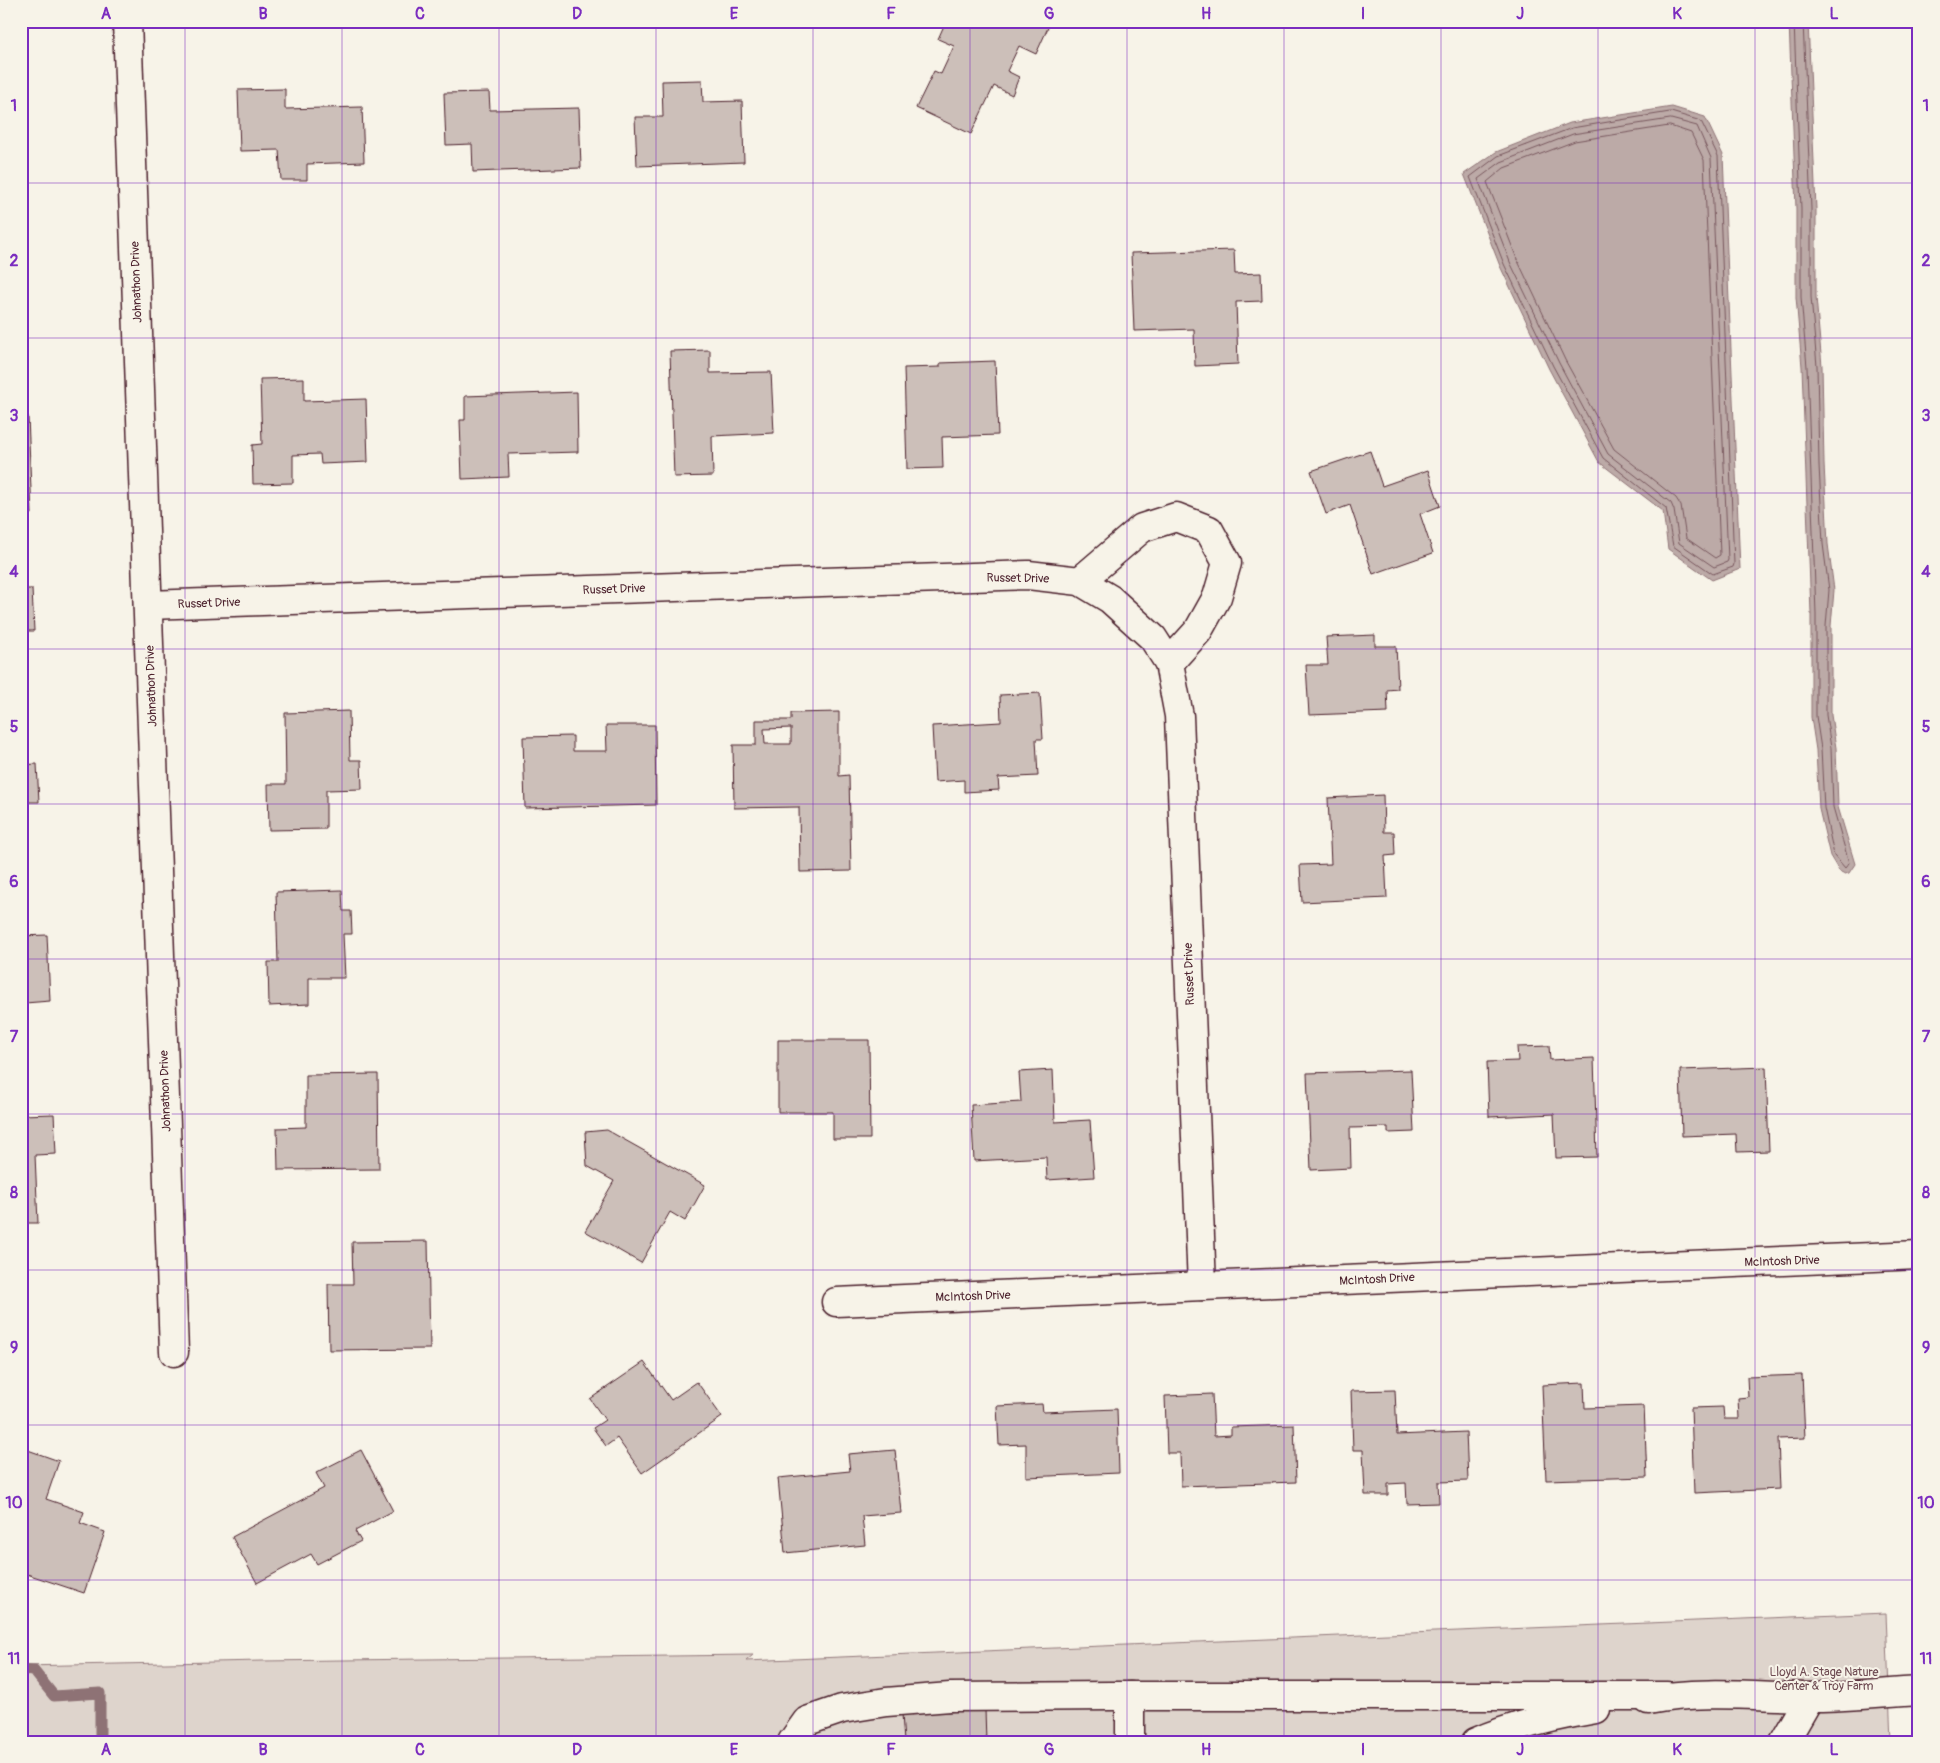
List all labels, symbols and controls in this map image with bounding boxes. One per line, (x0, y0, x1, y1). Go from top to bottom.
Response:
text: A (101, 4, 112, 24)
text: B (258, 4, 268, 24)
text: C (415, 4, 425, 24)
text: D (572, 4, 582, 24)
text: E (730, 4, 739, 24)
text: F (886, 4, 896, 24)
text: G (1044, 4, 1055, 24)
text: H (1201, 4, 1211, 24)
text: I (1361, 4, 1365, 24)
text: J (1516, 4, 1524, 24)
text: K (1672, 4, 1682, 24)
text: L (1829, 4, 1839, 24)
text: 1 (11, 96, 17, 116)
text: 1 (1923, 96, 1929, 116)
street label: Johnathon Drive (128, 241, 145, 323)
text: 2 (10, 251, 19, 271)
text: 2 (1922, 251, 1931, 271)
text: 3 (10, 406, 19, 426)
text: 3 (1922, 406, 1931, 426)
text: 4 (9, 562, 19, 582)
text: 4 (1921, 562, 1931, 582)
street label: Russet Drive (987, 570, 1050, 587)
street label: Russet Drive (582, 581, 646, 598)
street label: Russet Drive (177, 595, 241, 612)
street label: Johnathon Drive (143, 645, 160, 727)
text: 5 (10, 717, 19, 737)
text: 5 (1922, 717, 1931, 737)
text: 6 (9, 872, 19, 892)
text: 6 (1921, 872, 1931, 892)
street label: Russet Drive (1181, 942, 1198, 1006)
text: 7 (10, 1027, 19, 1047)
text: 7 (1922, 1027, 1931, 1047)
street label: Johnathon Drive (157, 1050, 174, 1132)
text: 8 (10, 1183, 18, 1203)
text: 8 (1922, 1183, 1930, 1203)
street label: McIntosh Drive (1744, 1253, 1820, 1270)
street label: McIntosh Drive (1339, 1270, 1415, 1289)
street label: McIntosh Drive (935, 1288, 1011, 1305)
text: 9 (10, 1338, 18, 1358)
text: 9 (1922, 1338, 1930, 1358)
text: 10 (5, 1493, 23, 1513)
text: 10 (1917, 1493, 1935, 1513)
text: 11 (8, 1649, 20, 1669)
text: 11 (1920, 1649, 1932, 1669)
park label: Lloyd A. Stage Nature Center & Troy Farm (1770, 1665, 1878, 1694)
text: A (101, 1740, 112, 1760)
text: B (258, 1740, 268, 1760)
text: C (415, 1740, 425, 1760)
text: D (572, 1740, 582, 1760)
text: E (730, 1740, 739, 1760)
text: F (886, 1740, 896, 1760)
text: G (1044, 1740, 1055, 1760)
text: H (1201, 1740, 1211, 1760)
text: I (1361, 1740, 1365, 1760)
text: J (1516, 1740, 1524, 1760)
text: K (1672, 1740, 1682, 1760)
text: L (1829, 1740, 1839, 1760)

